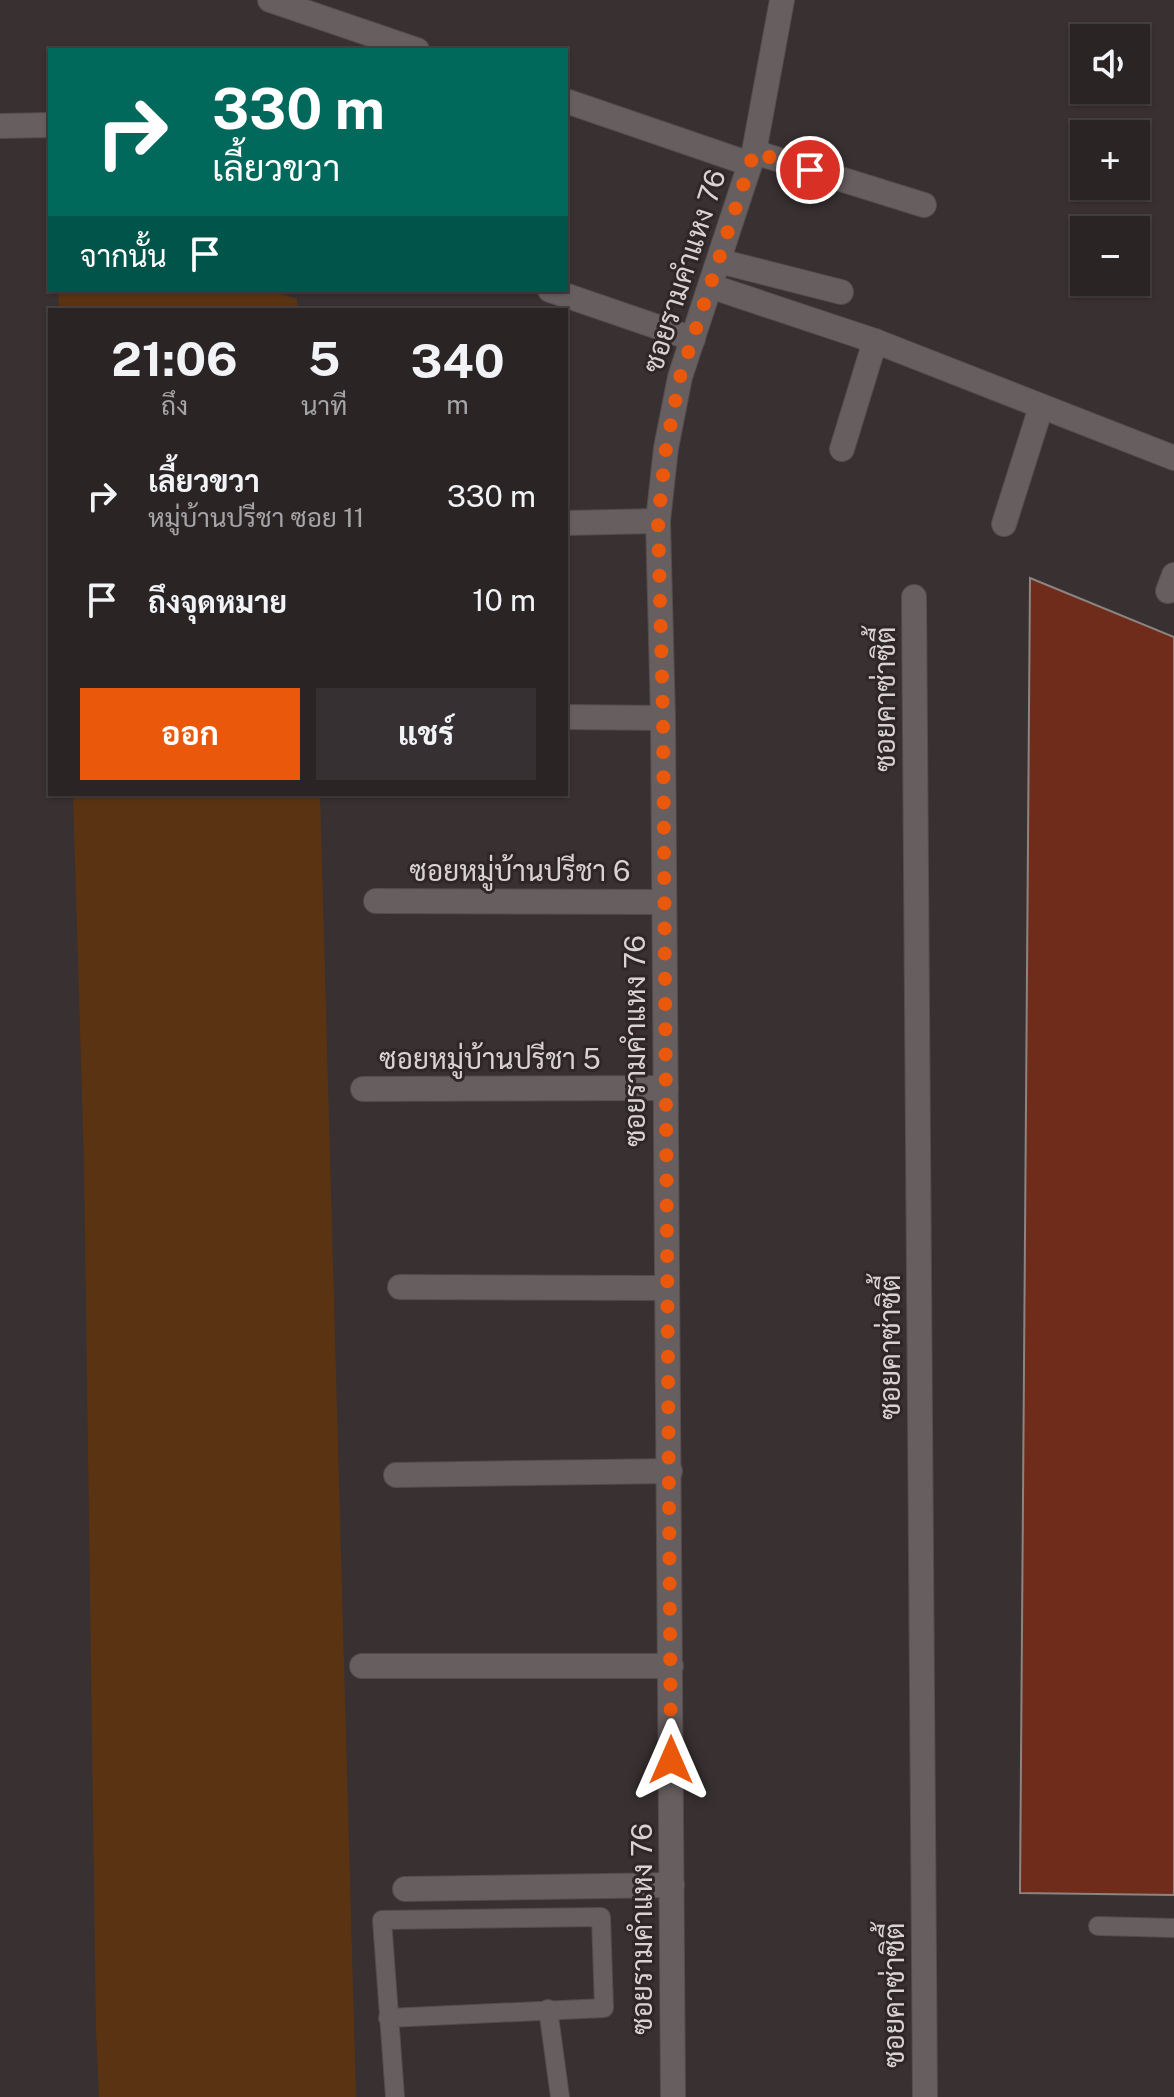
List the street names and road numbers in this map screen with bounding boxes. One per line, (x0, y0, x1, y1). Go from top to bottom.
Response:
street label: ซอยรามคำแหง 76 (635, 165, 732, 377)
street label: ซอยคาซ่าซิตี้ (861, 625, 901, 772)
street label: ซอยหมู่บ้านปรีชา 6 (410, 853, 630, 891)
street label: ซอยรามคำแหง 76 (618, 935, 651, 1147)
street label: ซอยหมู่บ้านปรีชา 5 (379, 1041, 601, 1079)
street label: ซอยคาซ่าซิตี้ (866, 1273, 906, 1420)
street label: ซอยรามคำแหง 76 (625, 1823, 658, 2035)
street label: ซอยคาซ่าซิตี้ (870, 1921, 910, 2068)

